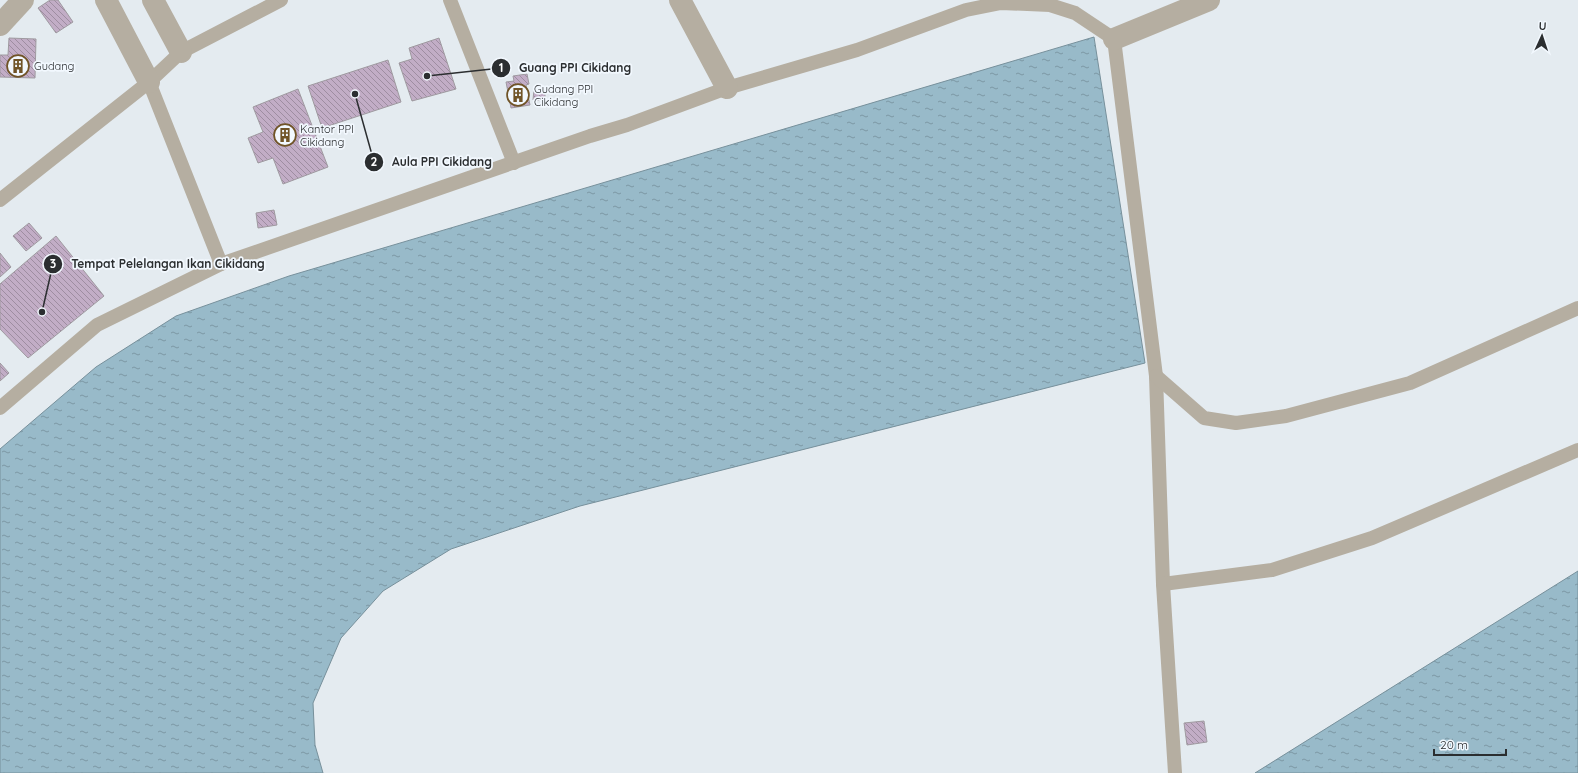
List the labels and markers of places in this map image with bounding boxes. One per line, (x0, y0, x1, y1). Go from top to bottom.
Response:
building icon: Gudang (5, 53, 31, 79)
callout: Guang PPI Cikidang (491, 56, 639, 80)
place label: Gudang (34, 59, 74, 73)
building icon: Gudang PPI Cikidang (505, 82, 531, 108)
place label: Gudang PPI Cikidang (534, 82, 593, 109)
building icon: Kantor PPI Cikidang (272, 122, 298, 148)
place label: Kantor PPI Cikidang (300, 122, 354, 149)
callout: Aula PPI Cikidang (364, 150, 500, 174)
callout: Tempat Pelelangan Ikan Cikidang (43, 252, 273, 276)

